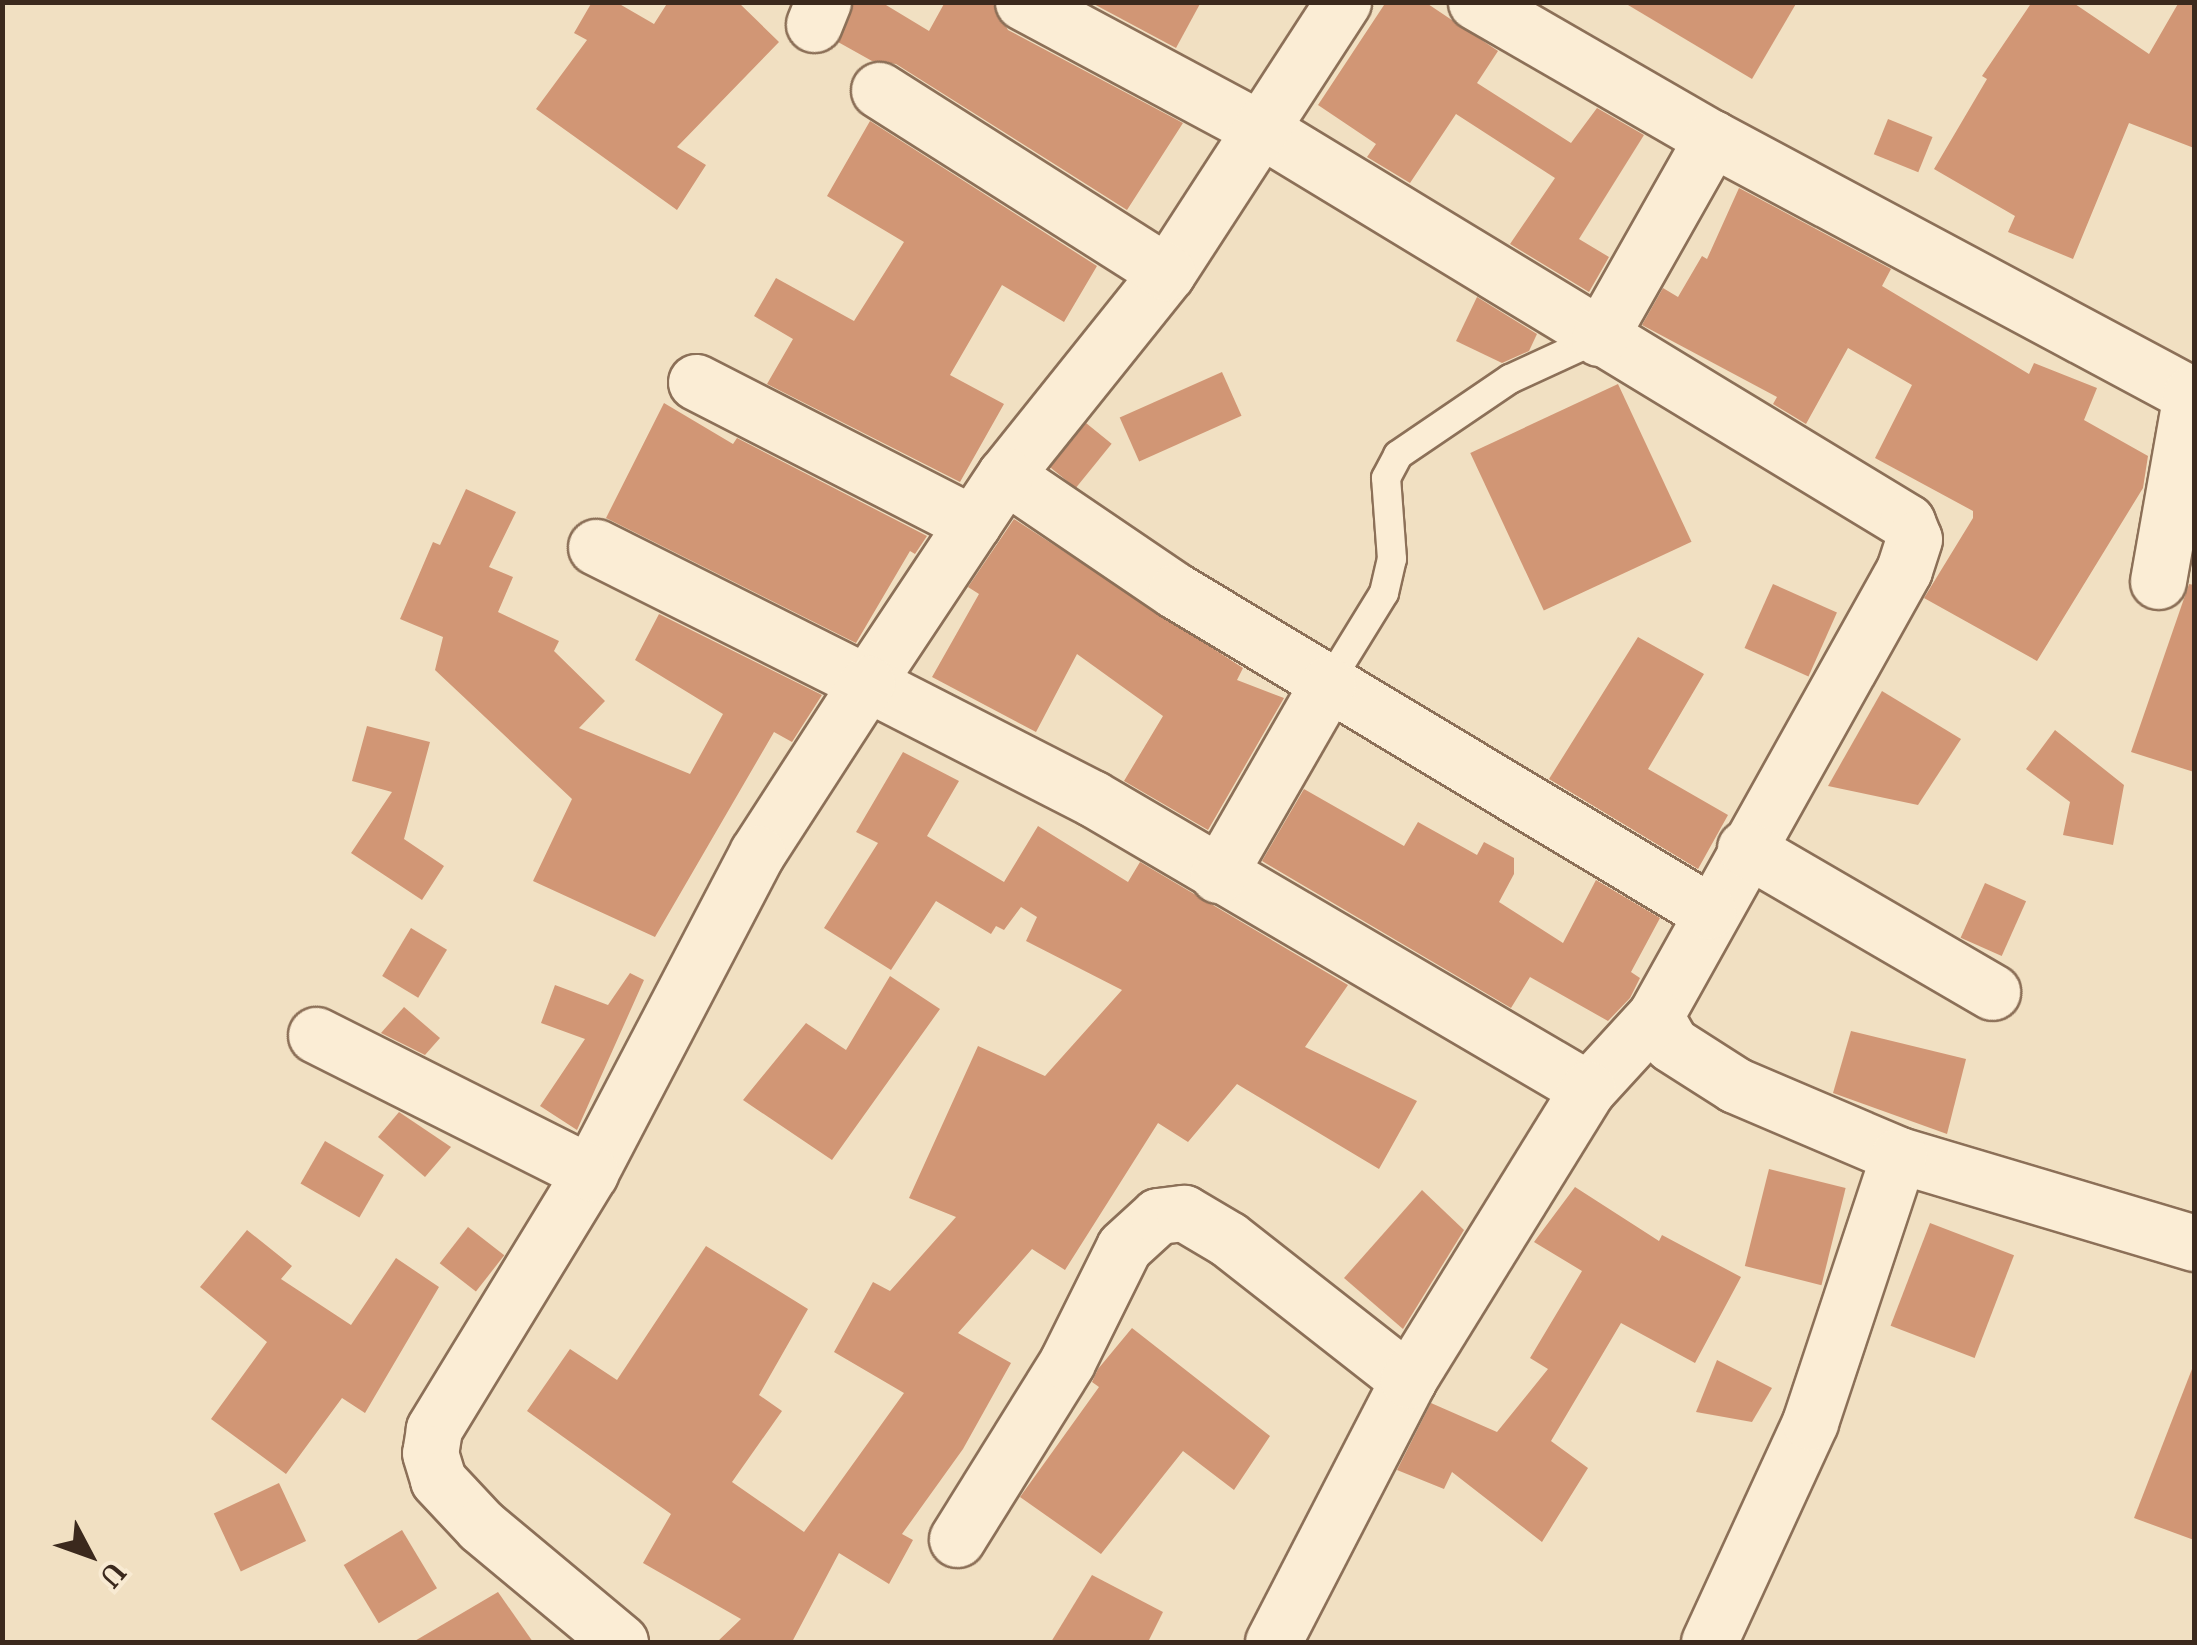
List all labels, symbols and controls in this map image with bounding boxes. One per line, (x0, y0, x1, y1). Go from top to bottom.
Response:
north arrow (40, 1505, 140, 1605)
text: U (92, 1555, 133, 1594)

